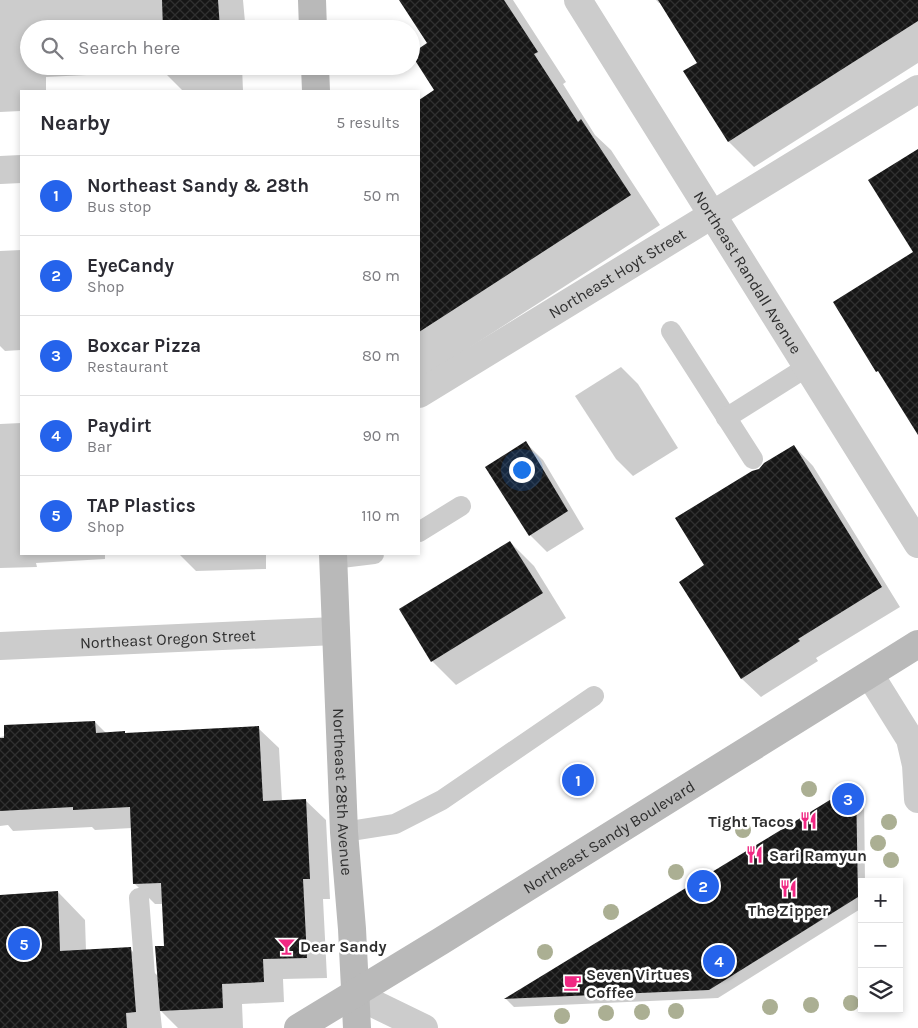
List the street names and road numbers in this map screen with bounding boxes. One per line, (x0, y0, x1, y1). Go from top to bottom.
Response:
street label: Northeast Randall Avenue (690, 188, 806, 357)
street label: Northeast Hoyt Street (545, 224, 689, 323)
street label: Northeast Oregon Street (79, 626, 256, 652)
street label: Northeast 28th Avenue (329, 708, 357, 876)
street label: Northeast Sandy Boulevard (520, 776, 698, 898)

